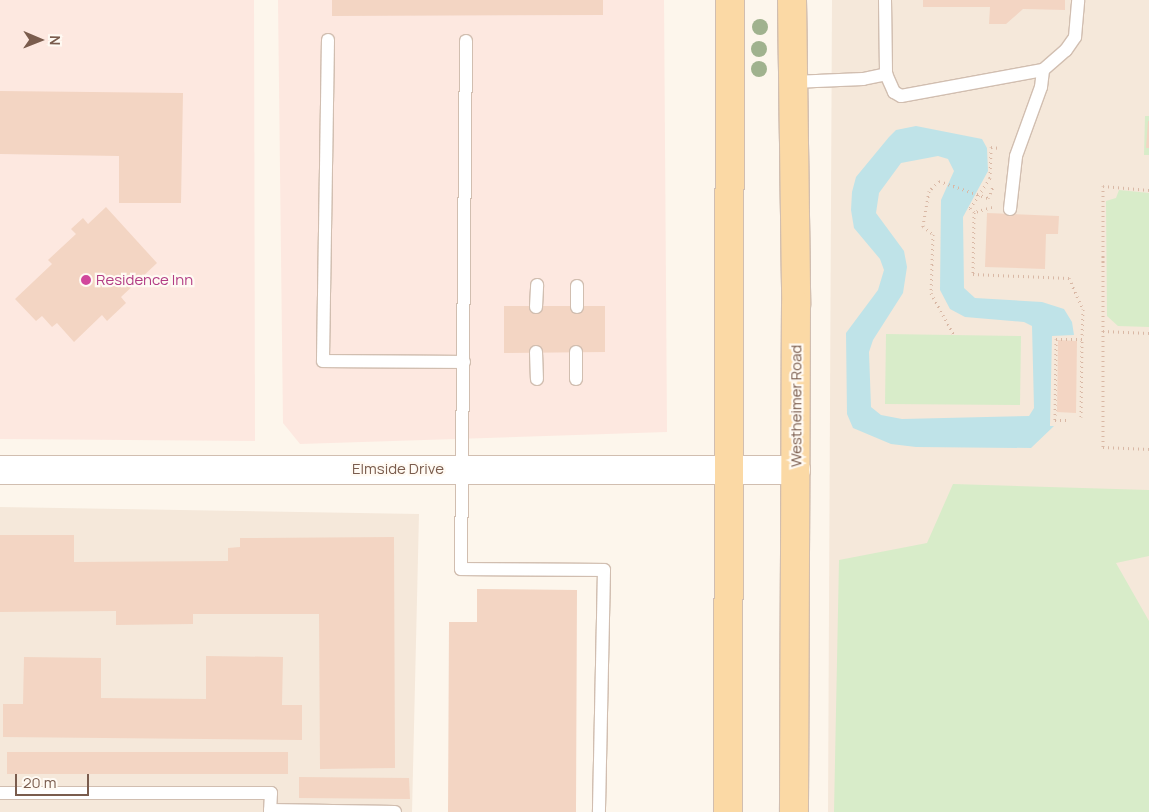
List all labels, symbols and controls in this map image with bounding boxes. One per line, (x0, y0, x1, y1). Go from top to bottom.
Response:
north arrow (15, 15, 65, 65)
text: N (46, 35, 65, 45)
place label: Residence Inn (96, 271, 193, 289)
marker: Residence Inn (80, 274, 92, 286)
street label: Westheimer Road (787, 345, 805, 467)
street label: Elmside Drive (352, 460, 444, 478)
scale bar (18, 764, 91, 796)
text: 20 m (23, 772, 56, 793)

